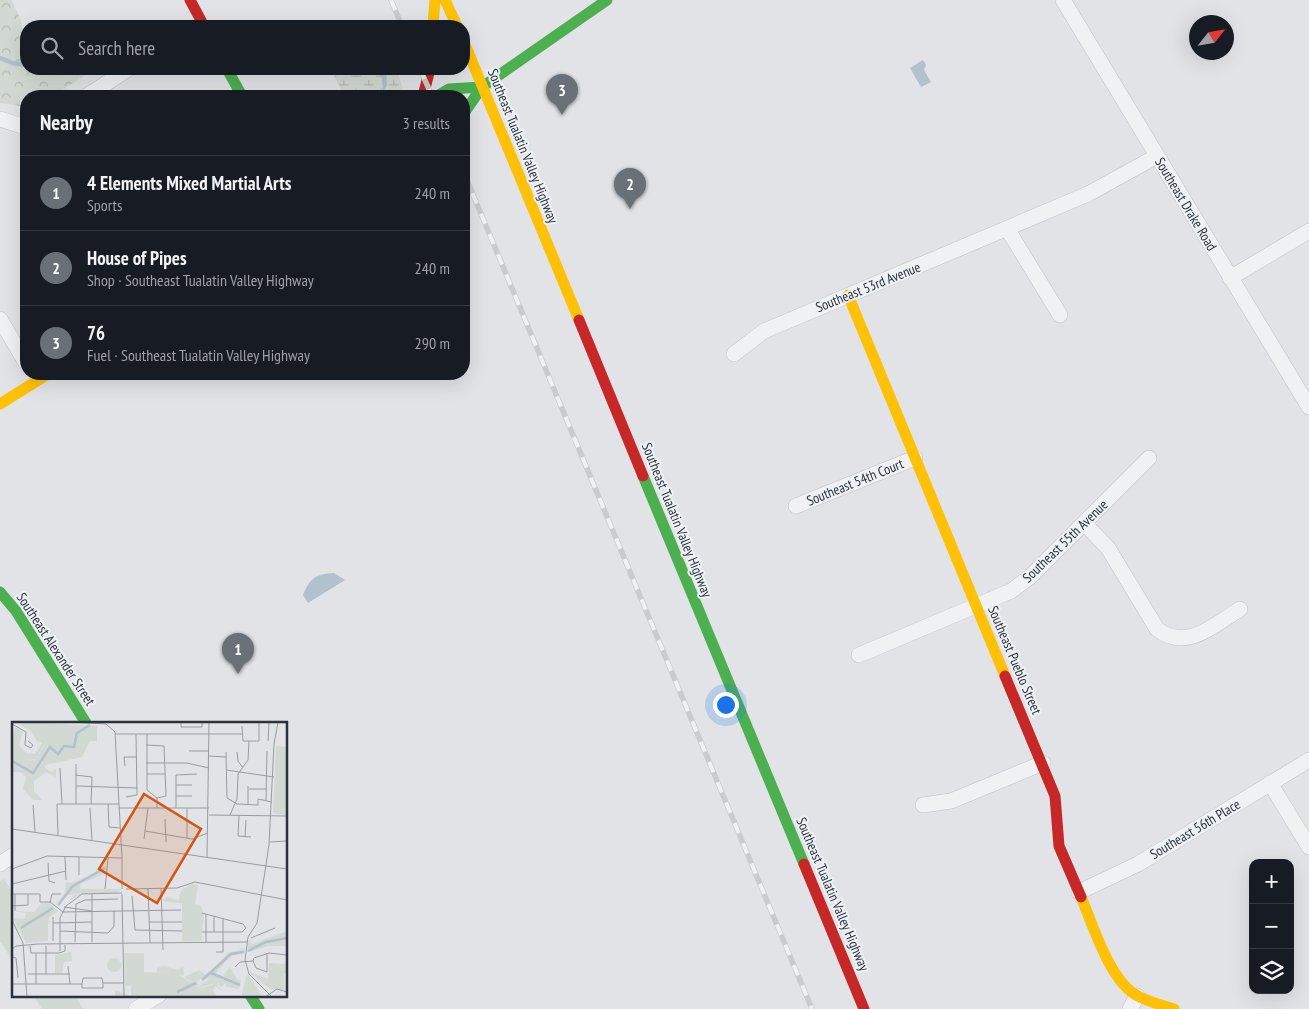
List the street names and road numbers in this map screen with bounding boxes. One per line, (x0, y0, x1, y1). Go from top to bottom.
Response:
street label: Southeast Tualatin Valley Highway (484, 66, 563, 227)
street label: Southeast Drake Road (1151, 154, 1221, 254)
street label: Southeast 53rd Avenue (813, 258, 923, 316)
street label: Southeast Tualatin Valley Highway (638, 440, 717, 601)
street label: Southeast 54th Court (804, 454, 906, 510)
street label: Southeast 55th Avenue (1019, 496, 1112, 586)
street label: Southeast Alexander Street (13, 589, 99, 709)
street label: Southeast Pueblo Street (984, 603, 1046, 717)
street label: Southeast 56th Place (1147, 795, 1244, 863)
street label: Southeast Tualatin Valley Highway (792, 814, 874, 974)

